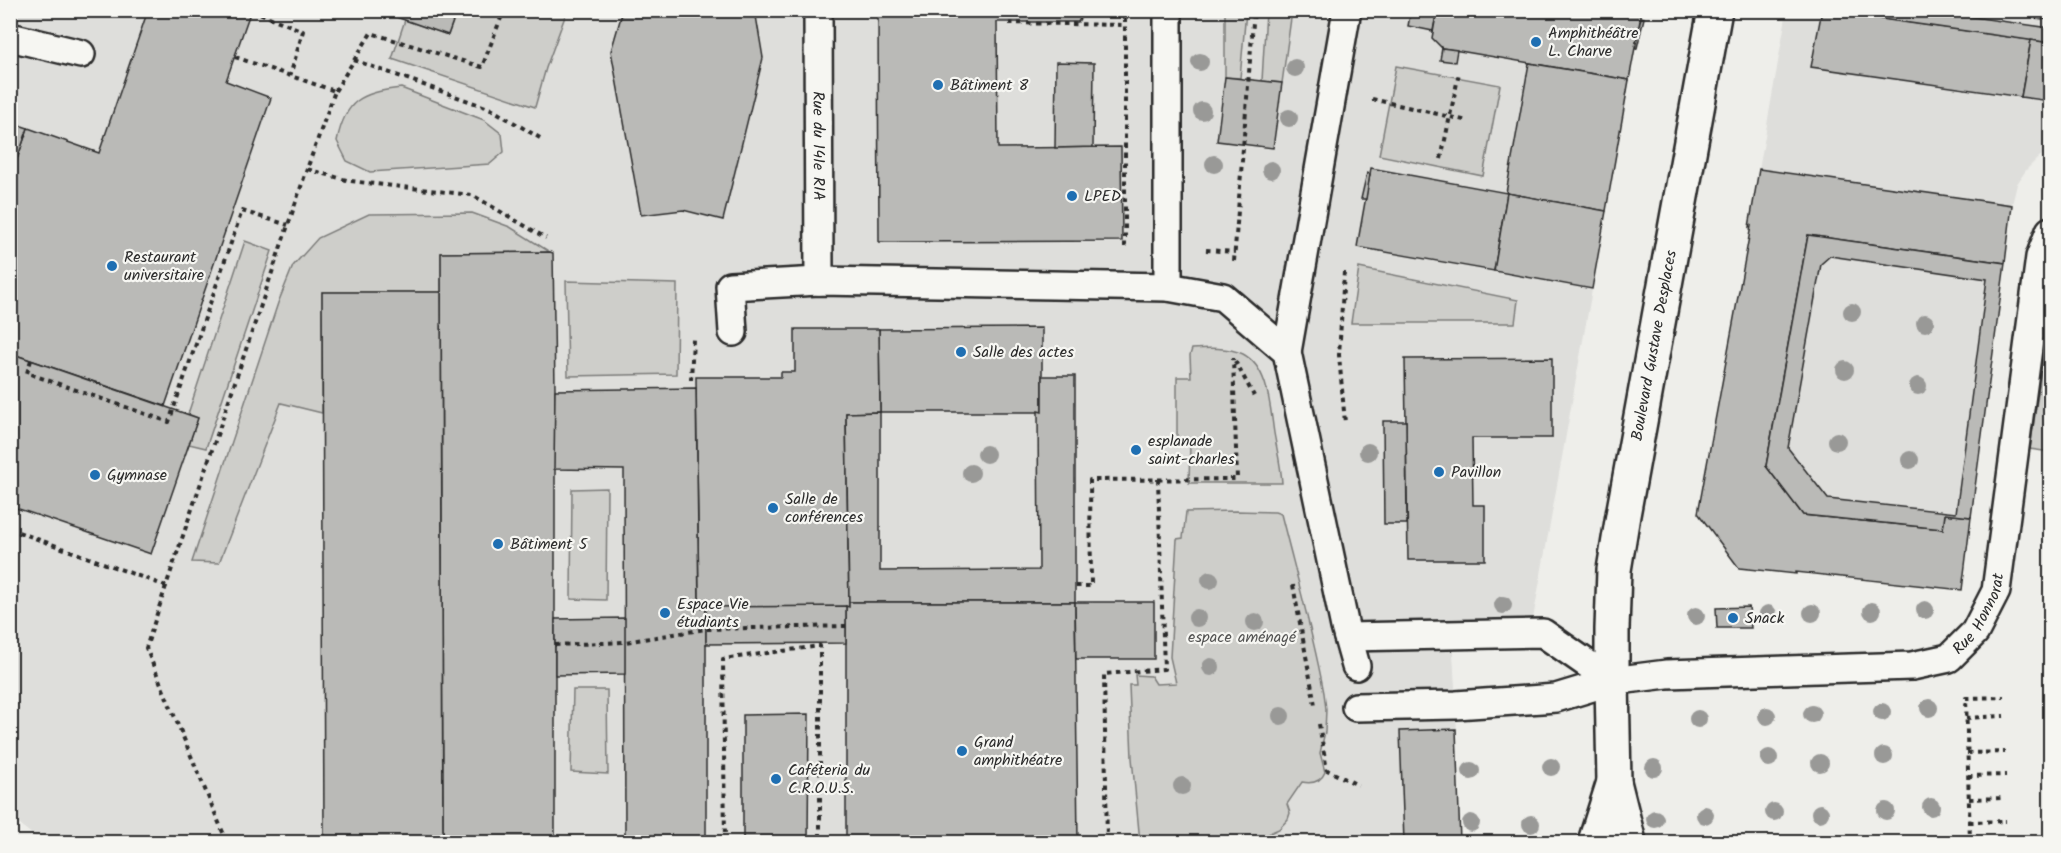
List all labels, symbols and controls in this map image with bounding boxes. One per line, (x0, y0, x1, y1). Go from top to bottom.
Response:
place label: Amphithéâtre L. Charve (1548, 21, 1639, 64)
marker: Amphithéâtre L. Charve (1529, 35, 1543, 49)
place label: Bâtiment 8 (950, 73, 1029, 98)
marker: Bâtiment 8 (931, 78, 945, 92)
street label: Rue du 141e RIA (806, 91, 831, 201)
place label: LPED (1084, 184, 1121, 209)
marker: LPED (1065, 189, 1079, 203)
place label: Restaurant universitaire (124, 245, 204, 288)
street label: Boulevard Gustave Desplaces (1624, 248, 1684, 443)
marker: Restaurant universitaire (105, 259, 119, 273)
place label: Salle des actes (973, 340, 1074, 365)
marker: Salle des actes (954, 345, 968, 359)
place label: esplanade saint-charles (1148, 429, 1235, 472)
marker: esplanade saint-charles (1129, 443, 1143, 457)
place label: Pavillon (1451, 460, 1501, 485)
place label: Gymnase (107, 463, 167, 488)
marker: Pavillon (1432, 465, 1446, 479)
marker: Gymnase (88, 468, 102, 482)
place label: Salle de conférences (785, 487, 863, 530)
marker: Salle de conférences (766, 501, 780, 515)
place label: Bâtiment 5 (510, 532, 589, 557)
marker: Bâtiment 5 (491, 537, 505, 551)
street label: Rue Honnorat (1946, 571, 2011, 661)
place label: Espace Vie étudiants (677, 592, 749, 635)
marker: Espace Vie étudiants (658, 606, 672, 620)
place label: Snack (1745, 606, 1785, 631)
marker: Snack (1726, 611, 1740, 625)
park label: espace aménagé (1188, 625, 1297, 650)
place label: Grand amphithéatre (974, 730, 1062, 773)
marker: Grand amphithéatre (955, 744, 969, 758)
place label: Caféteria du C.R.O.U.S. (788, 758, 871, 801)
marker: Caféteria du C.R.O.U.S. (769, 772, 783, 786)

